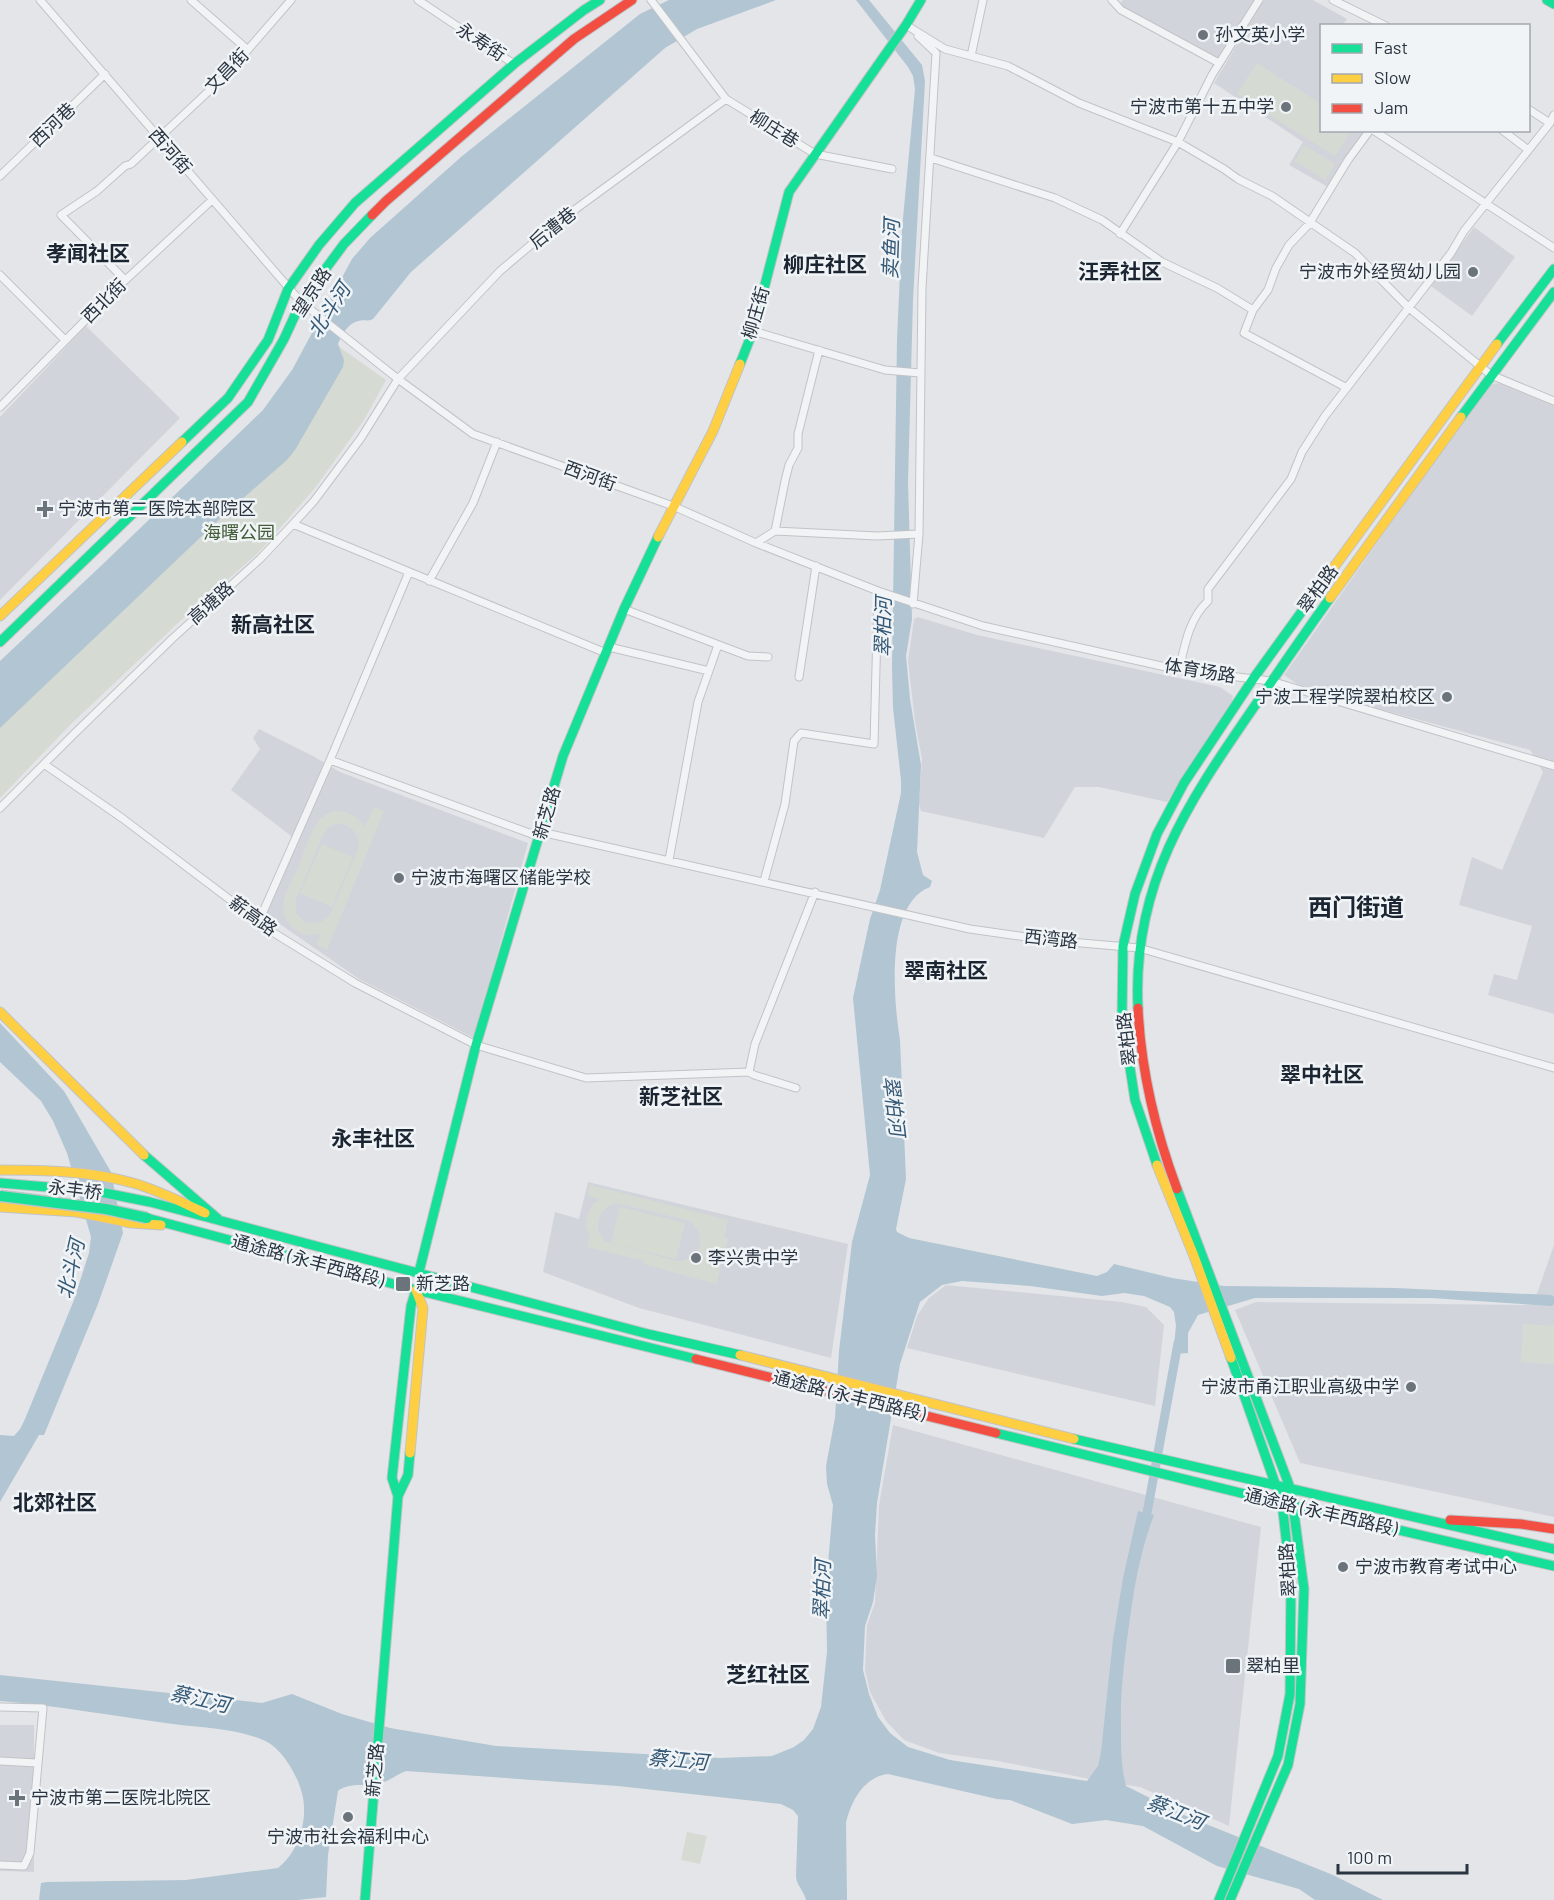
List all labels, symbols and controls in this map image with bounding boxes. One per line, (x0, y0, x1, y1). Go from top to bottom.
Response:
street label: 永寿街 (453, 17, 510, 65)
place label: 孙文英小学 (1215, 23, 1305, 45)
legend (1320, 24, 1530, 132)
marker: 孙文英小学 (1196, 28, 1210, 42)
text: Fast (1374, 36, 1408, 58)
street label: 文昌街 (200, 43, 253, 97)
text: Slow (1374, 66, 1411, 88)
place label: 宁波市第十五中学 (1130, 95, 1274, 117)
text: Jam (1374, 96, 1408, 118)
street label: 西河巷 (25, 98, 79, 151)
marker: 宁波市第十五中学 (1279, 100, 1293, 114)
street label: 柳庄巷 (746, 105, 803, 152)
street label: 西河街 (145, 123, 197, 178)
street label: 后漕巷 (524, 202, 580, 253)
water label: 卖鱼河 (877, 215, 903, 279)
district label: 孝闻社区 (46, 240, 130, 265)
district label: 柳庄社区 (783, 251, 867, 276)
district label: 汪弄社区 (1078, 258, 1162, 283)
place label: 宁波市外经贸幼儿园 (1299, 260, 1461, 282)
street label: 望京路 (287, 263, 335, 320)
marker: 宁波市外经贸幼儿园 (1466, 265, 1480, 279)
street label: 西北街 (76, 273, 130, 327)
water label: 北斗河 (302, 274, 357, 341)
street label: 柳庄街 (737, 284, 773, 342)
street label: 西河街 (561, 455, 619, 495)
place label: 宁波市第二医院本部院区 (58, 497, 256, 519)
marker: 宁波市第二医院本部院区 (36, 500, 54, 518)
park label: 海曙公园 (203, 521, 275, 543)
street label: 翠柏路 (1292, 560, 1342, 617)
street label: 高塘路 (183, 576, 238, 628)
water label: 翠柏河 (869, 593, 895, 657)
district label: 新高社区 (231, 611, 315, 636)
street label: 体育场路 (1163, 654, 1237, 687)
place label: 宁波工程学院翠柏校区 (1255, 685, 1435, 707)
marker: 宁波工程学院翠柏校区 (1440, 690, 1454, 704)
street label: 新芝路 (528, 784, 564, 842)
place label: 宁波市海曙区储能学校 (411, 866, 591, 888)
marker: 宁波市海曙区储能学校 (392, 871, 406, 885)
street label: 薪高路 (225, 890, 282, 940)
district label: 西门街道 (1308, 892, 1404, 921)
street label: 西湾路 (1023, 924, 1079, 952)
district label: 翠南社区 (904, 957, 988, 982)
street label: 翠柏路 (1112, 1011, 1140, 1067)
district label: 翠中社区 (1280, 1061, 1364, 1086)
water label: 翠柏河 (879, 1075, 911, 1141)
district label: 新芝社区 (639, 1083, 723, 1108)
district label: 永丰社区 (331, 1125, 415, 1150)
street label: 永丰桥 (47, 1175, 103, 1203)
street label: 通途路 (永丰西路段) (230, 1229, 387, 1291)
water label: 北斗河 (52, 1233, 89, 1301)
place label: 李兴贵中学 (708, 1246, 798, 1268)
marker: 李兴贵中学 (689, 1251, 703, 1265)
place label: 新芝路 (416, 1272, 470, 1294)
marker: 新芝路 (394, 1275, 412, 1293)
street label: 通途路 (永丰西路段) (770, 1365, 928, 1425)
place label: 宁波市甬江职业高级中学 (1201, 1375, 1399, 1397)
marker: 宁波市甬江职业高级中学 (1404, 1380, 1418, 1394)
street label: 通途路 (永丰西路段) (1242, 1483, 1400, 1539)
district label: 北郊社区 (13, 1489, 97, 1514)
street label: 翠柏路 (1274, 1542, 1300, 1598)
place label: 宁波市教育考试中心 (1355, 1555, 1517, 1577)
water label: 翠柏河 (808, 1556, 834, 1620)
marker: 宁波市教育考试中心 (1336, 1560, 1350, 1574)
place label: 翠柏里 (1246, 1654, 1300, 1676)
marker: 翠柏里 (1224, 1657, 1242, 1675)
district label: 芝红社区 (726, 1661, 810, 1686)
water label: 蔡江河 (168, 1680, 236, 1717)
street label: 新芝路 (361, 1742, 387, 1798)
water label: 蔡江河 (647, 1744, 713, 1774)
place label: 宁波市第二医院北院区 (31, 1786, 211, 1808)
marker: 宁波市第二医院北院区 (8, 1789, 26, 1807)
water label: 蔡江河 (1144, 1789, 1212, 1835)
marker: 宁波市社会福利中心 (341, 1810, 355, 1824)
place label: 宁波市社会福利中心 (267, 1825, 429, 1847)
scale bar (1338, 1837, 1467, 1875)
text: 100 m (1347, 1846, 1392, 1868)

